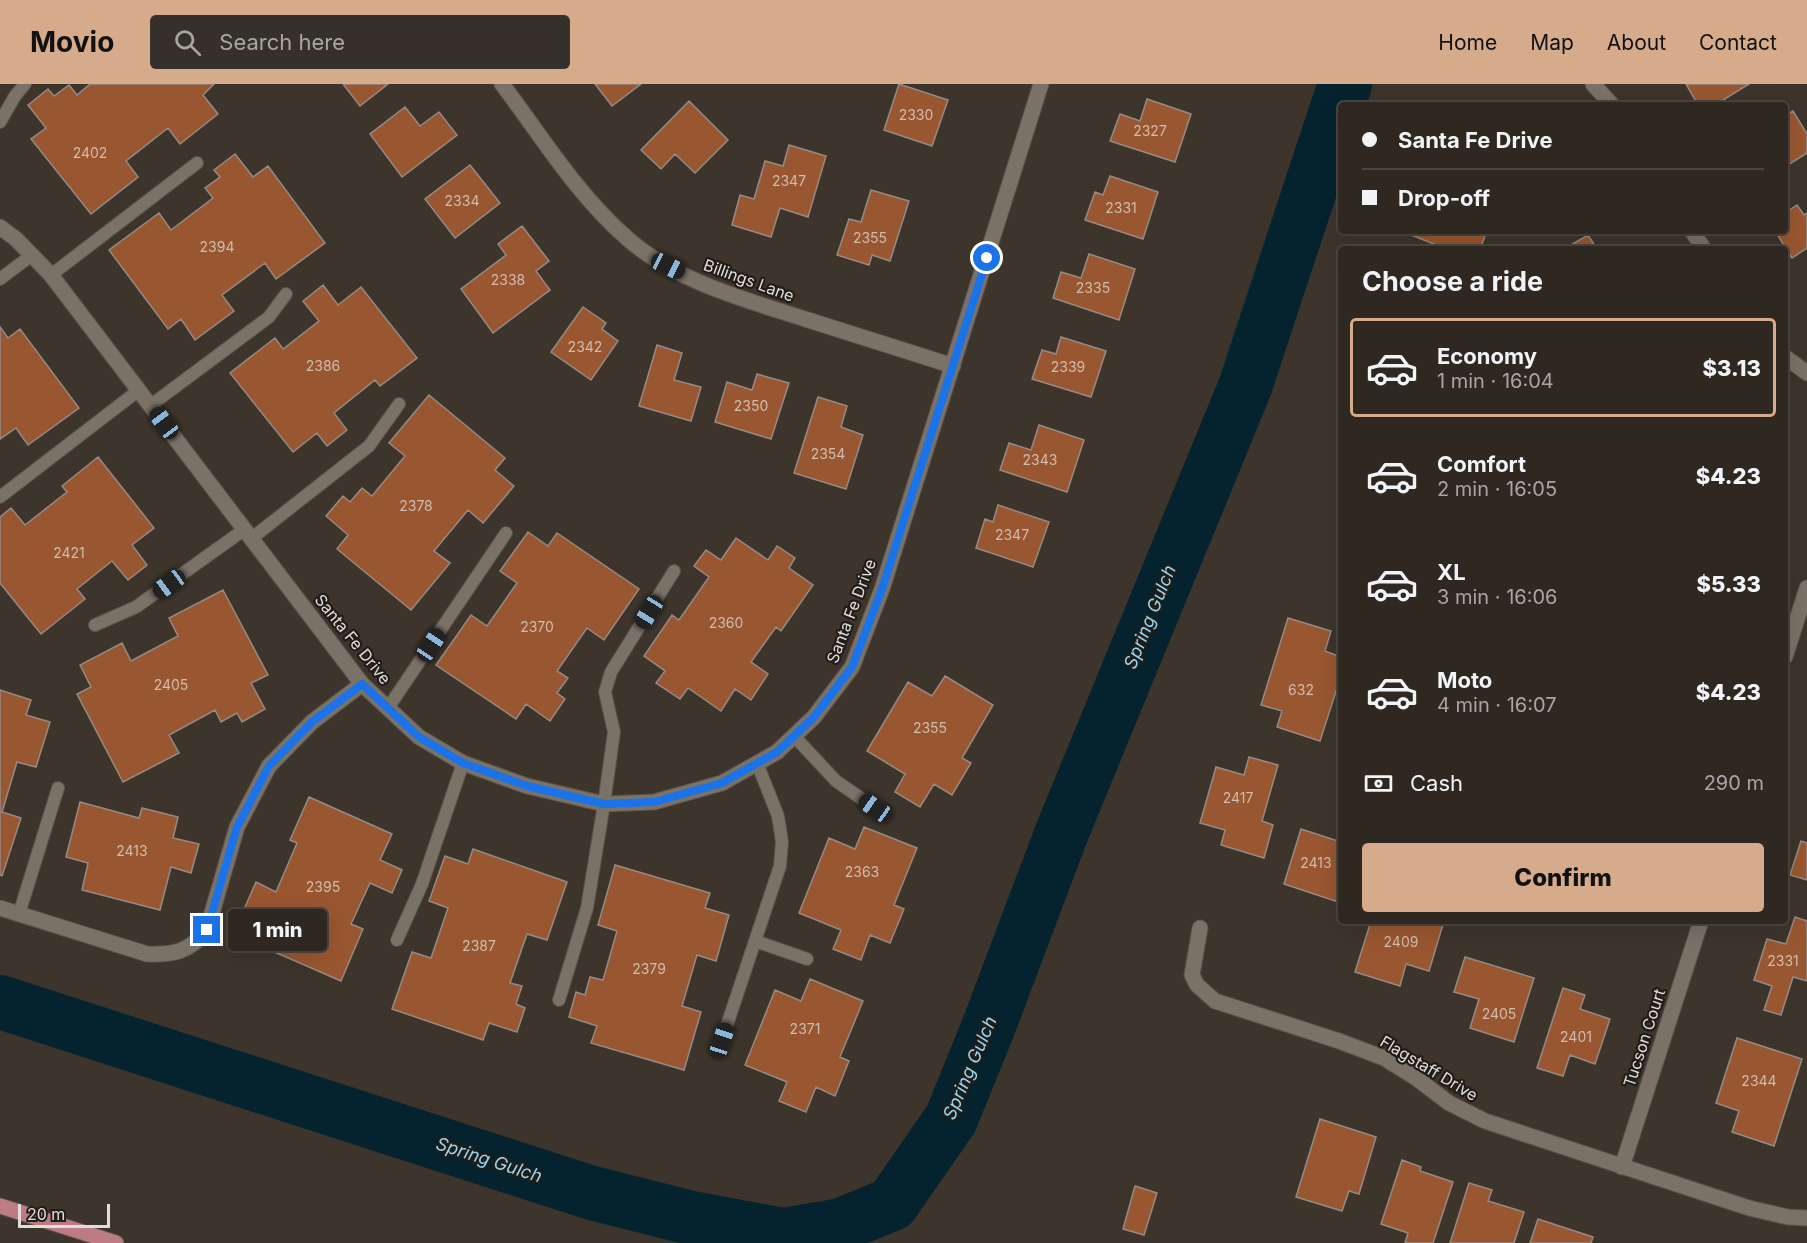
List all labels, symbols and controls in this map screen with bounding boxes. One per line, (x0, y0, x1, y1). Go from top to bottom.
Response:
search box (150, 15, 570, 69)
text: Movio (30, 25, 114, 59)
icon: search (171, 26, 204, 59)
text: Search here (219, 29, 345, 55)
text: Home (1438, 30, 1497, 55)
text: Map (1530, 30, 1574, 55)
text: About (1607, 30, 1666, 55)
text: Contact (1699, 30, 1777, 55)
house number: 2330 (899, 106, 933, 123)
house number: 2327 (1133, 122, 1167, 139)
text: Santa Fe Drive (1398, 127, 1552, 153)
house number: 2402 (73, 144, 107, 161)
house number: 2347 (772, 172, 806, 189)
text: Drop-off (1398, 185, 1490, 211)
house number: 2334 (445, 192, 479, 209)
house number: 2331 (1105, 199, 1137, 216)
house number: 2355 (853, 229, 887, 246)
house number: 2394 (200, 238, 234, 255)
route start (973, 244, 1000, 271)
car (648, 250, 688, 282)
street label: Billings Lane (701, 254, 797, 306)
text: Choose a ride (1362, 265, 1543, 298)
house number: 2338 (491, 271, 525, 288)
house number: 2335 (1076, 279, 1110, 296)
house number: 2342 (568, 338, 602, 355)
icon: car (1365, 341, 1419, 395)
text: Economy (1437, 343, 1537, 369)
text: $3.13 (1703, 355, 1761, 381)
house number: 2386 (306, 357, 340, 374)
house number: 2339 (1051, 358, 1085, 375)
text: 1 min · 16:04 (1437, 369, 1554, 393)
house number: 2350 (734, 397, 768, 414)
car (146, 403, 182, 443)
house number: 2354 (811, 445, 845, 462)
icon: car (1365, 449, 1419, 503)
house number: 2343 (1023, 451, 1057, 468)
text: Comfort (1437, 451, 1526, 477)
text: $4.23 (1696, 463, 1761, 489)
text: 2 min · 16:05 (1437, 477, 1557, 501)
house number: 2378 (399, 497, 433, 514)
house number: 2347 (995, 526, 1029, 543)
house number: 2421 (53, 544, 85, 561)
street label: Santa Fe Drive (822, 556, 880, 666)
icon: car (1365, 557, 1419, 611)
text: XL (1437, 559, 1466, 585)
water label: Spring Gulch (1119, 562, 1180, 672)
car (149, 566, 189, 602)
text: $5.33 (1696, 571, 1761, 597)
text: 3 min · 16:06 (1437, 585, 1558, 609)
street label: Santa Fe Drive (311, 590, 395, 688)
car (632, 592, 666, 632)
house number: 2360 (709, 614, 743, 631)
house number: 2370 (520, 618, 554, 635)
car (413, 625, 449, 665)
icon: car (1365, 665, 1419, 719)
text: Moto (1437, 667, 1492, 693)
house number: 2405 (154, 676, 188, 693)
text: $4.23 (1696, 679, 1761, 705)
house number: 632 (1288, 681, 1314, 698)
text: 4 min · 16:07 (1437, 693, 1557, 717)
house number: 2355 (913, 719, 947, 736)
icon: cash (1362, 767, 1395, 800)
text: Cash (1410, 770, 1463, 796)
text: 290 m (1704, 771, 1764, 795)
house number: 2417 (1223, 789, 1253, 806)
car (855, 790, 895, 826)
house number: 2413 (116, 842, 148, 859)
button: Confirm (1362, 843, 1764, 912)
house number: 2413 (1300, 854, 1332, 871)
house number: 2363 (845, 863, 879, 880)
house number: 2395 (306, 878, 340, 895)
callout: 1 min (228, 909, 327, 951)
route end (193, 916, 220, 943)
text: 1 min (252, 918, 303, 942)
house number: 2409 (1384, 933, 1418, 950)
house number: 2387 (462, 937, 496, 954)
house number: 2331 (1767, 952, 1799, 969)
house number: 2379 (632, 960, 666, 977)
street label: Tucson Court (1619, 986, 1669, 1090)
house number: 2405 (1482, 1005, 1516, 1022)
water label: Spring Gulch (938, 1013, 1001, 1123)
car (708, 1020, 736, 1060)
house number: 2371 (790, 1020, 820, 1037)
house number: 2401 (1560, 1028, 1592, 1045)
street label: Flagstaff Drive (1377, 1031, 1481, 1105)
house number: 2344 (1741, 1072, 1777, 1089)
water label: Spring Gulch (434, 1133, 545, 1187)
scale bar (18, 1201, 110, 1228)
text: 20 m (27, 1204, 65, 1224)

